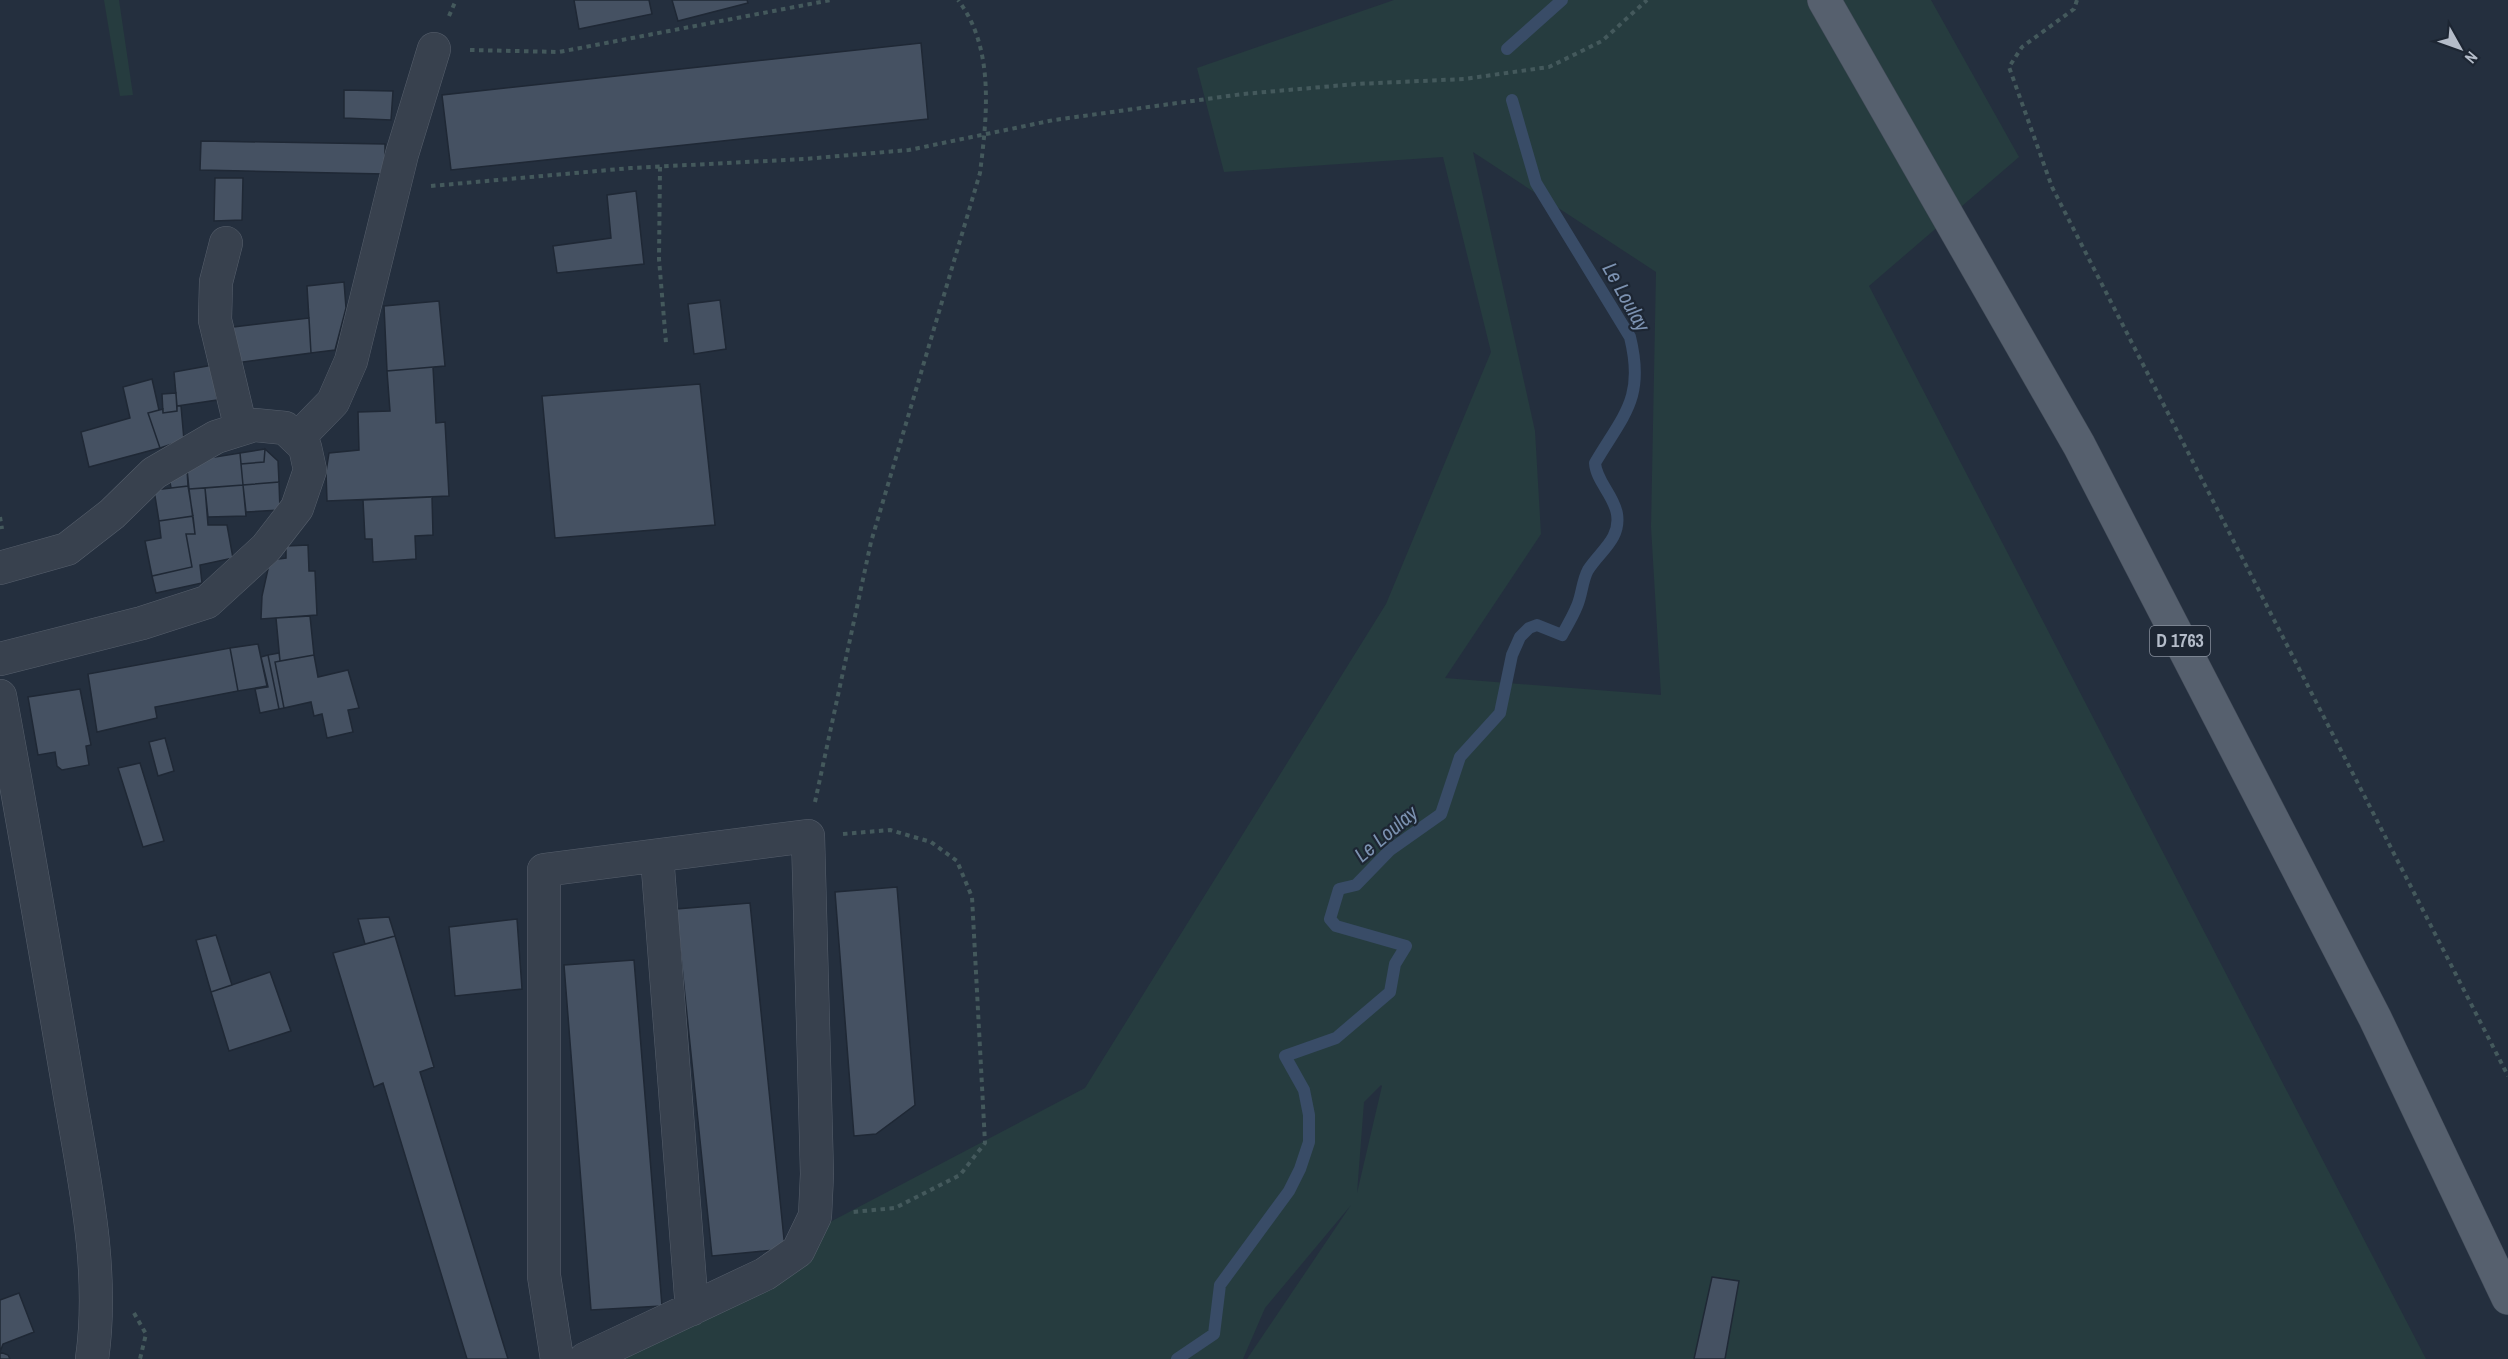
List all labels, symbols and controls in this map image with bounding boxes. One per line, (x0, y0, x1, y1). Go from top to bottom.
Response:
north arrow (2430, 18, 2490, 78)
text: N (2460, 47, 2483, 68)
water label: Le Loulay (1596, 257, 1658, 338)
road number: D 1763 (2150, 626, 2210, 656)
water label: Le Loulay (1348, 798, 1425, 869)

